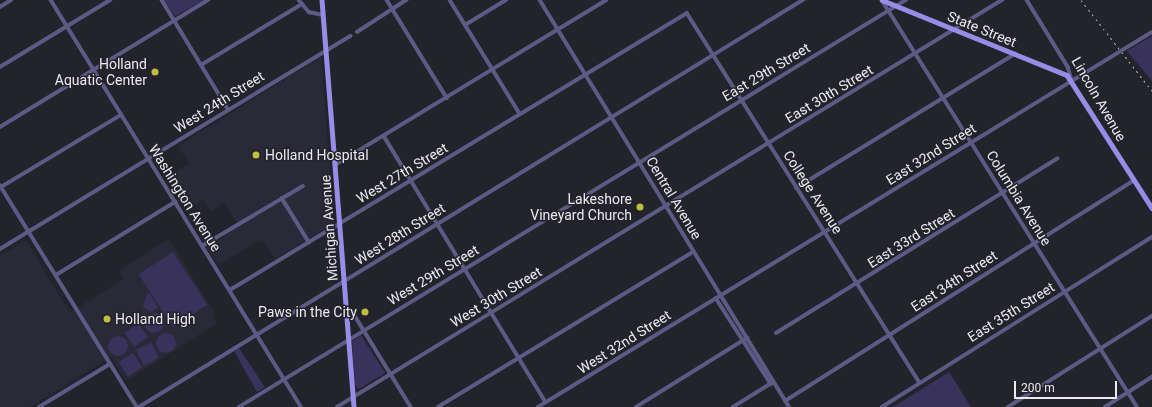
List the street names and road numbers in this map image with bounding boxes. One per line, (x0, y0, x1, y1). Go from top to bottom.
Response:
street label: State Street (945, 8, 1019, 50)
street label: East 29th Street (719, 39, 813, 105)
street label: Lincoln Avenue (1068, 54, 1130, 144)
street label: East 30th Street (782, 61, 876, 127)
street label: West 24th Street (171, 67, 267, 137)
street label: East 32nd Street (883, 120, 979, 188)
street label: West 27th Street (353, 139, 451, 207)
street label: Washington Avenue (145, 141, 225, 255)
street label: College Avenue (780, 147, 846, 237)
street label: Columbia Avenue (983, 147, 1055, 249)
street label: Central Avenue (643, 154, 705, 242)
street label: Michigan Avenue (317, 174, 341, 282)
street label: West 28th Street (352, 199, 448, 269)
street label: East 33rd Street (864, 205, 958, 271)
street label: West 29th Street (384, 241, 482, 309)
street label: East 34th Street (908, 247, 1000, 315)
street label: West 30th Street (447, 263, 545, 331)
street label: East 35th Street (964, 279, 1058, 345)
street label: West 32nd Street (574, 307, 674, 377)

